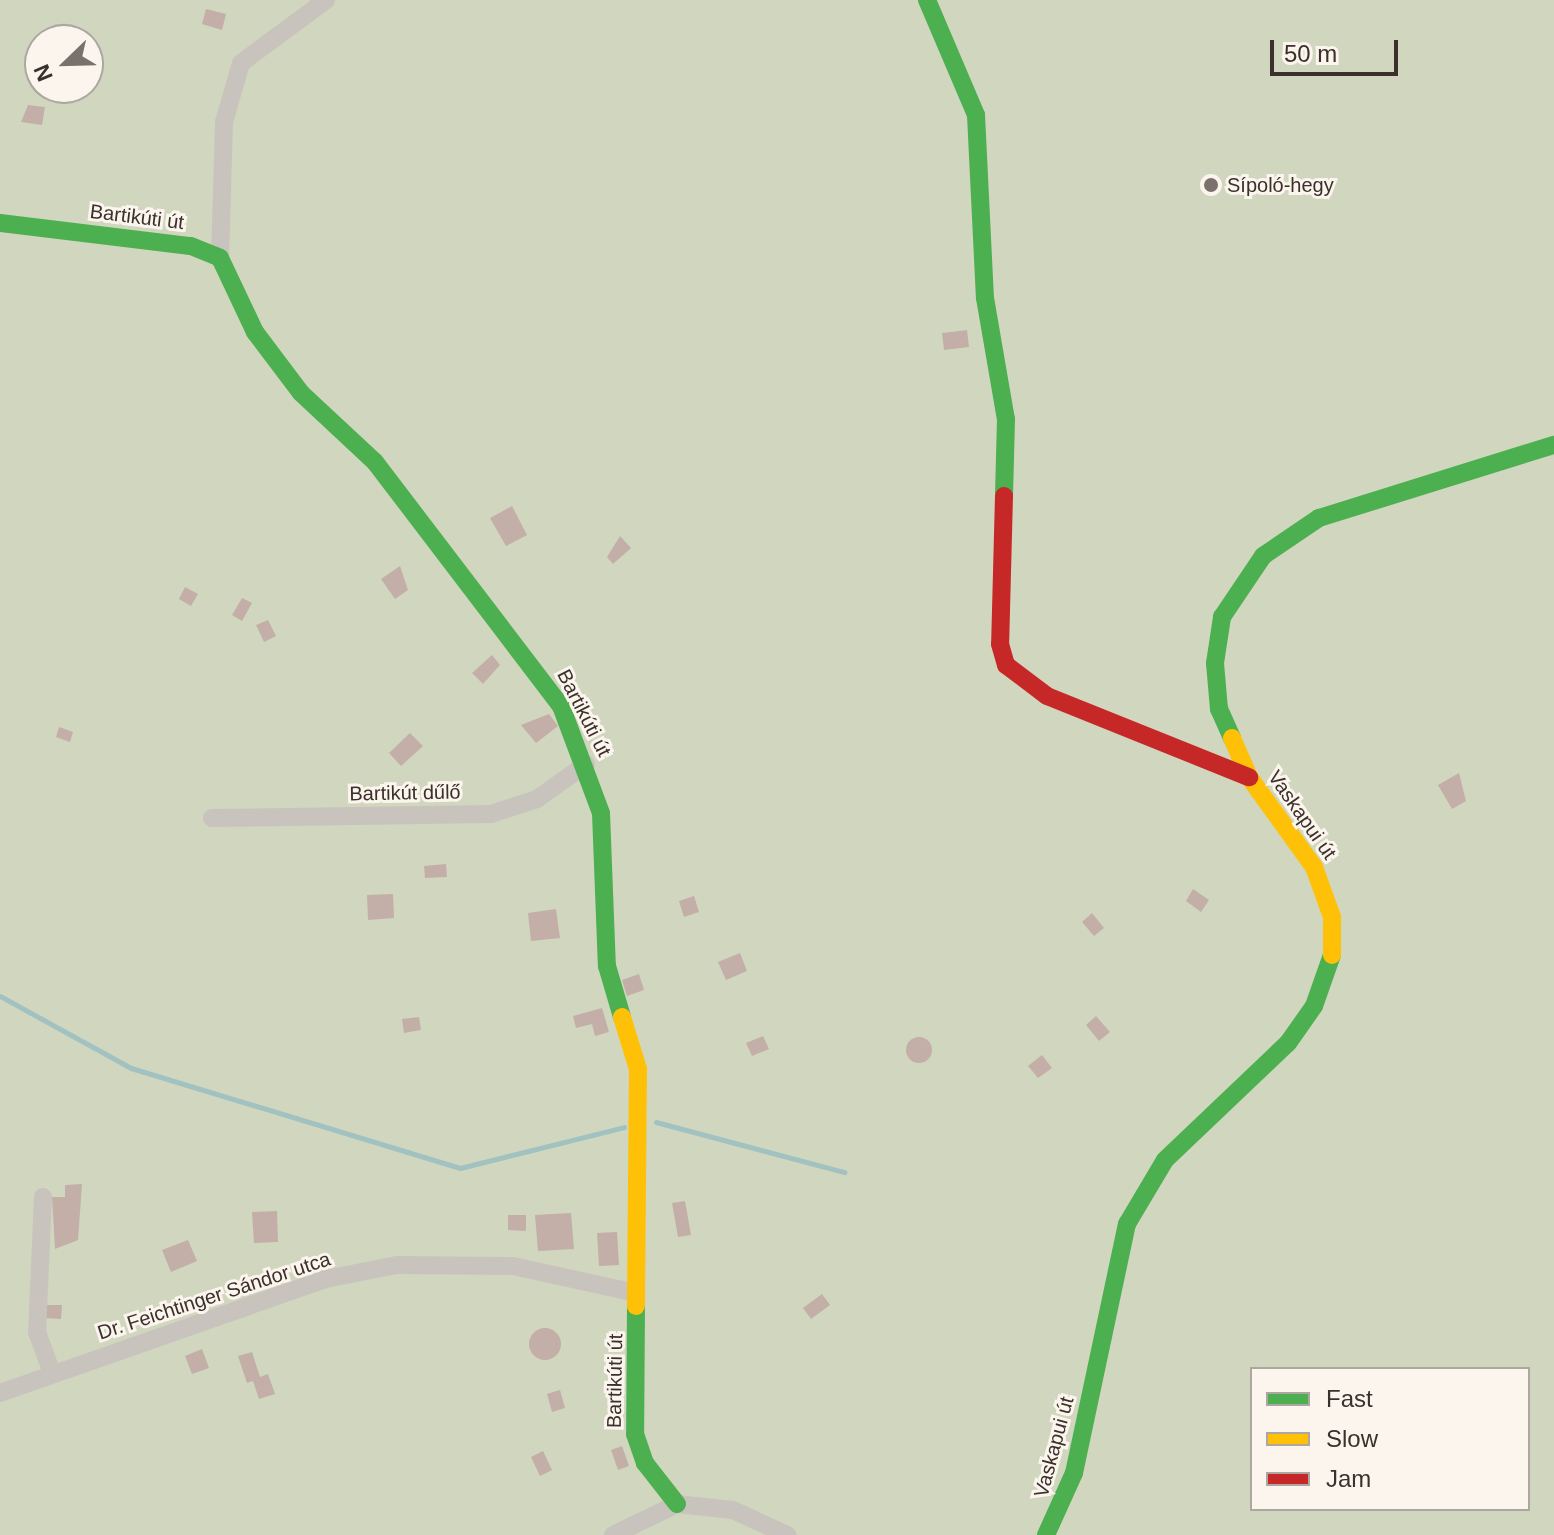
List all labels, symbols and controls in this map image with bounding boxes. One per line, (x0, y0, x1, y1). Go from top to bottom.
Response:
north arrow (24, 24, 104, 104)
scale bar (1274, 24, 1402, 74)
text: 50 m (1284, 40, 1337, 67)
text: N (29, 61, 58, 85)
place label: Sípoló-hegy (1227, 173, 1334, 197)
marker: Sípoló-hegy (1202, 176, 1220, 194)
street label: Bartikúti út (89, 199, 185, 235)
street label: Bartikúti út (552, 665, 616, 761)
street label: Vaskapui út (1263, 766, 1341, 864)
street label: Bartikút dűlő (349, 780, 461, 806)
street label: Dr. Feichtinger Sándor utca (95, 1247, 333, 1345)
street label: Bartikúti út (602, 1334, 628, 1428)
legend (1250, 1367, 1530, 1511)
text: Fast (1326, 1385, 1373, 1412)
street label: Vaskapui út (1029, 1394, 1079, 1500)
text: Slow (1326, 1425, 1378, 1452)
text: Jam (1326, 1465, 1371, 1492)

